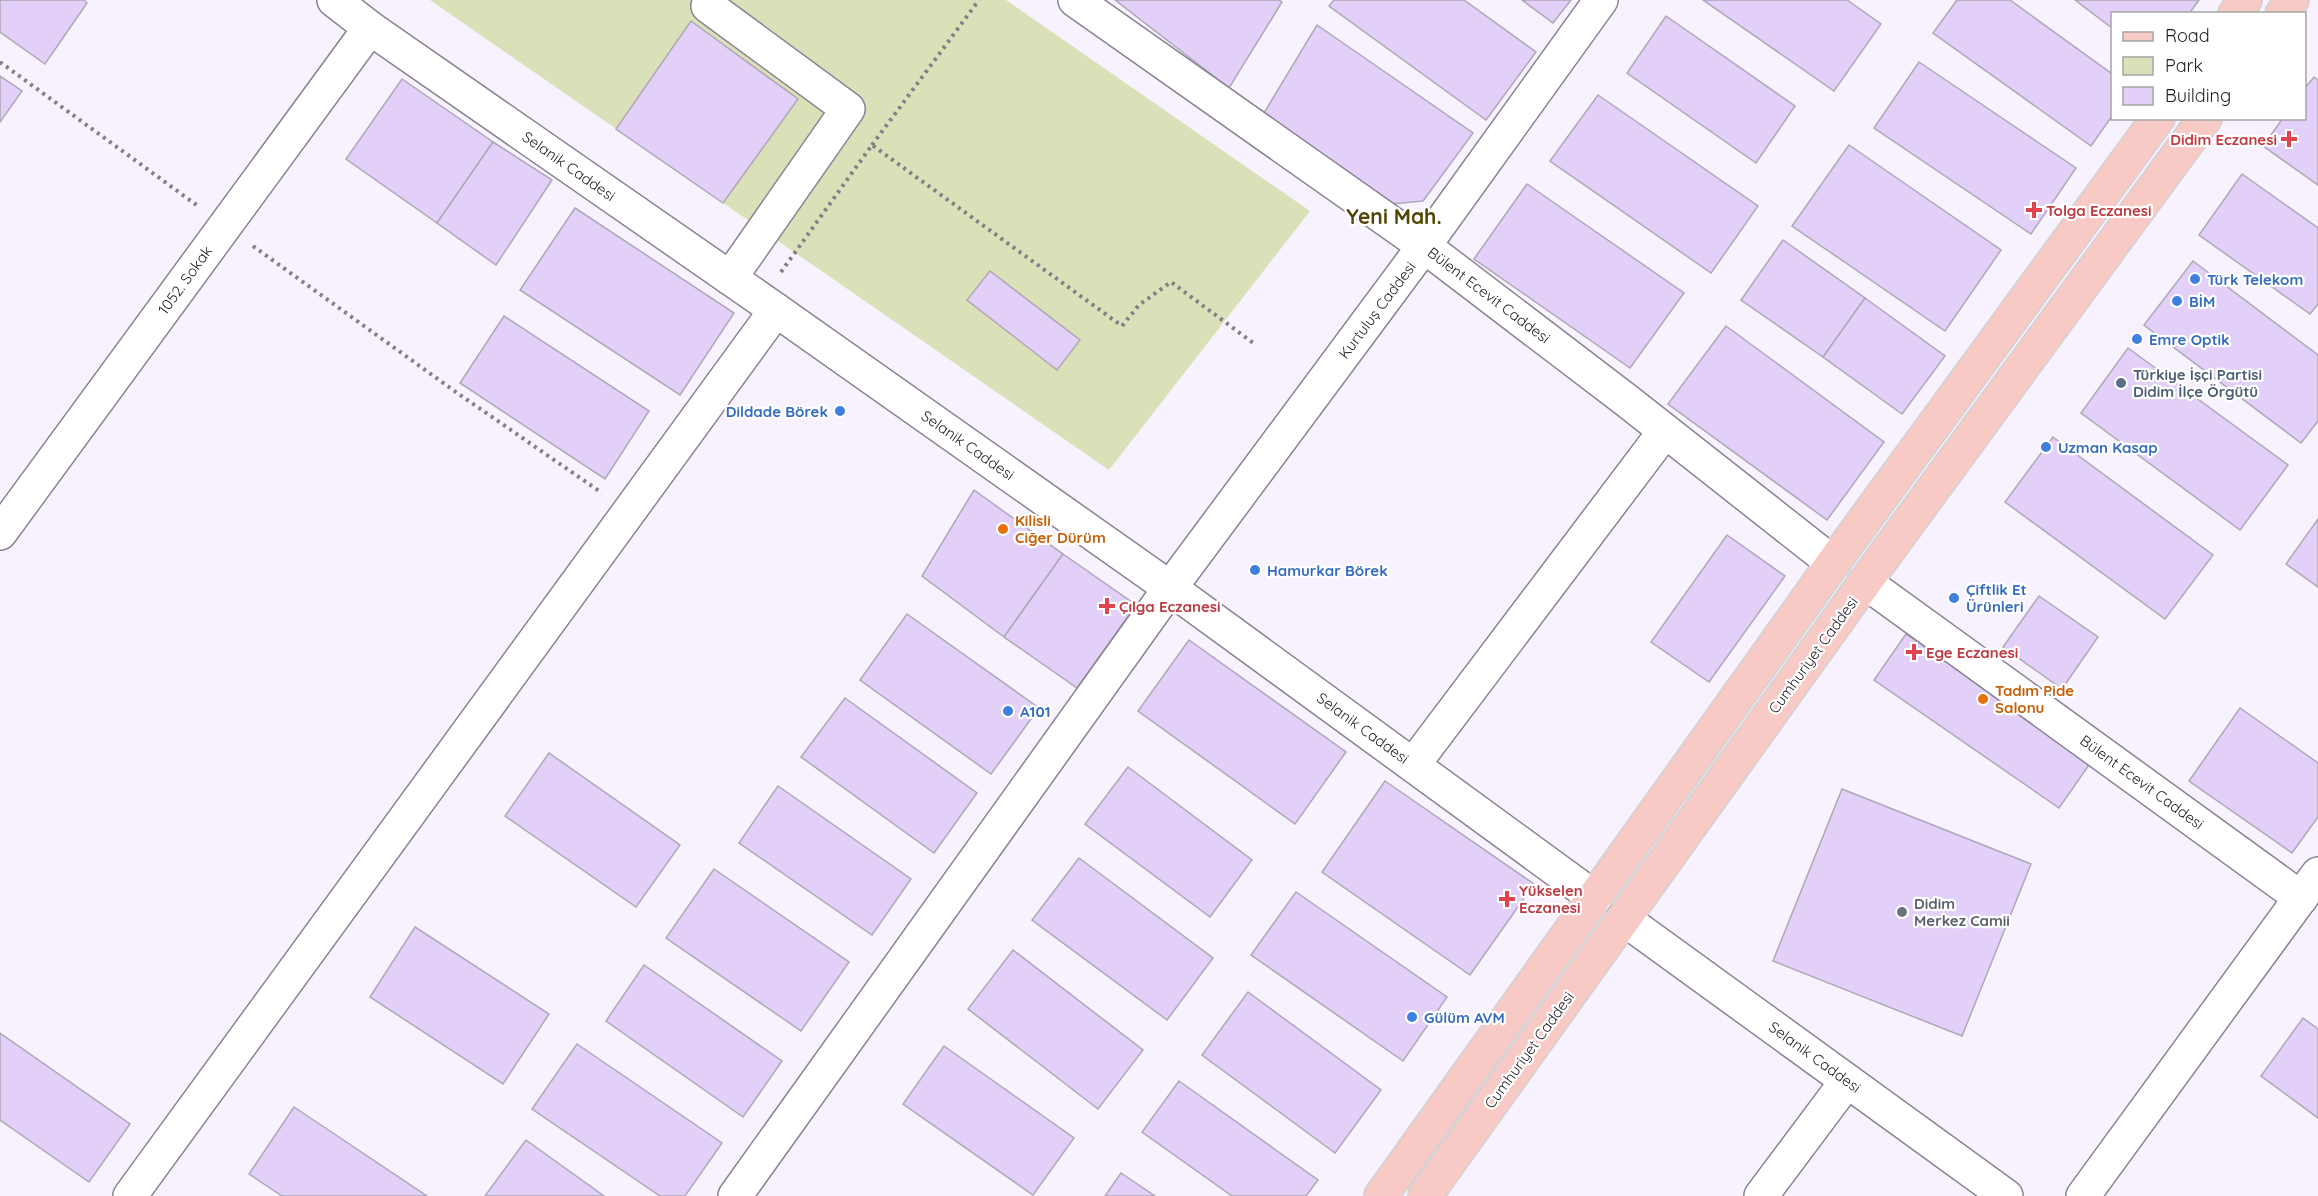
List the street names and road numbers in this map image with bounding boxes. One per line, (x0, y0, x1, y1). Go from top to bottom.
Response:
street label: Selanik Caddesi (519, 127, 619, 205)
street label: 1052. Sokak (154, 242, 216, 318)
street label: Bülent Ecevit Caddesi (1424, 243, 1554, 347)
street label: Kurtuluş Caddesi (1334, 258, 1420, 362)
street label: Selanik Caddesi (918, 406, 1018, 484)
street label: Cumhuriyet Caddesi (1764, 593, 1862, 717)
street label: Selanik Caddesi (1313, 688, 1413, 768)
street label: Bülent Ecevit Caddesi (2076, 731, 2208, 833)
street label: Cumhuriyet Caddesi (1480, 988, 1578, 1112)
street label: Selanik Caddesi (1765, 1017, 1865, 1097)

